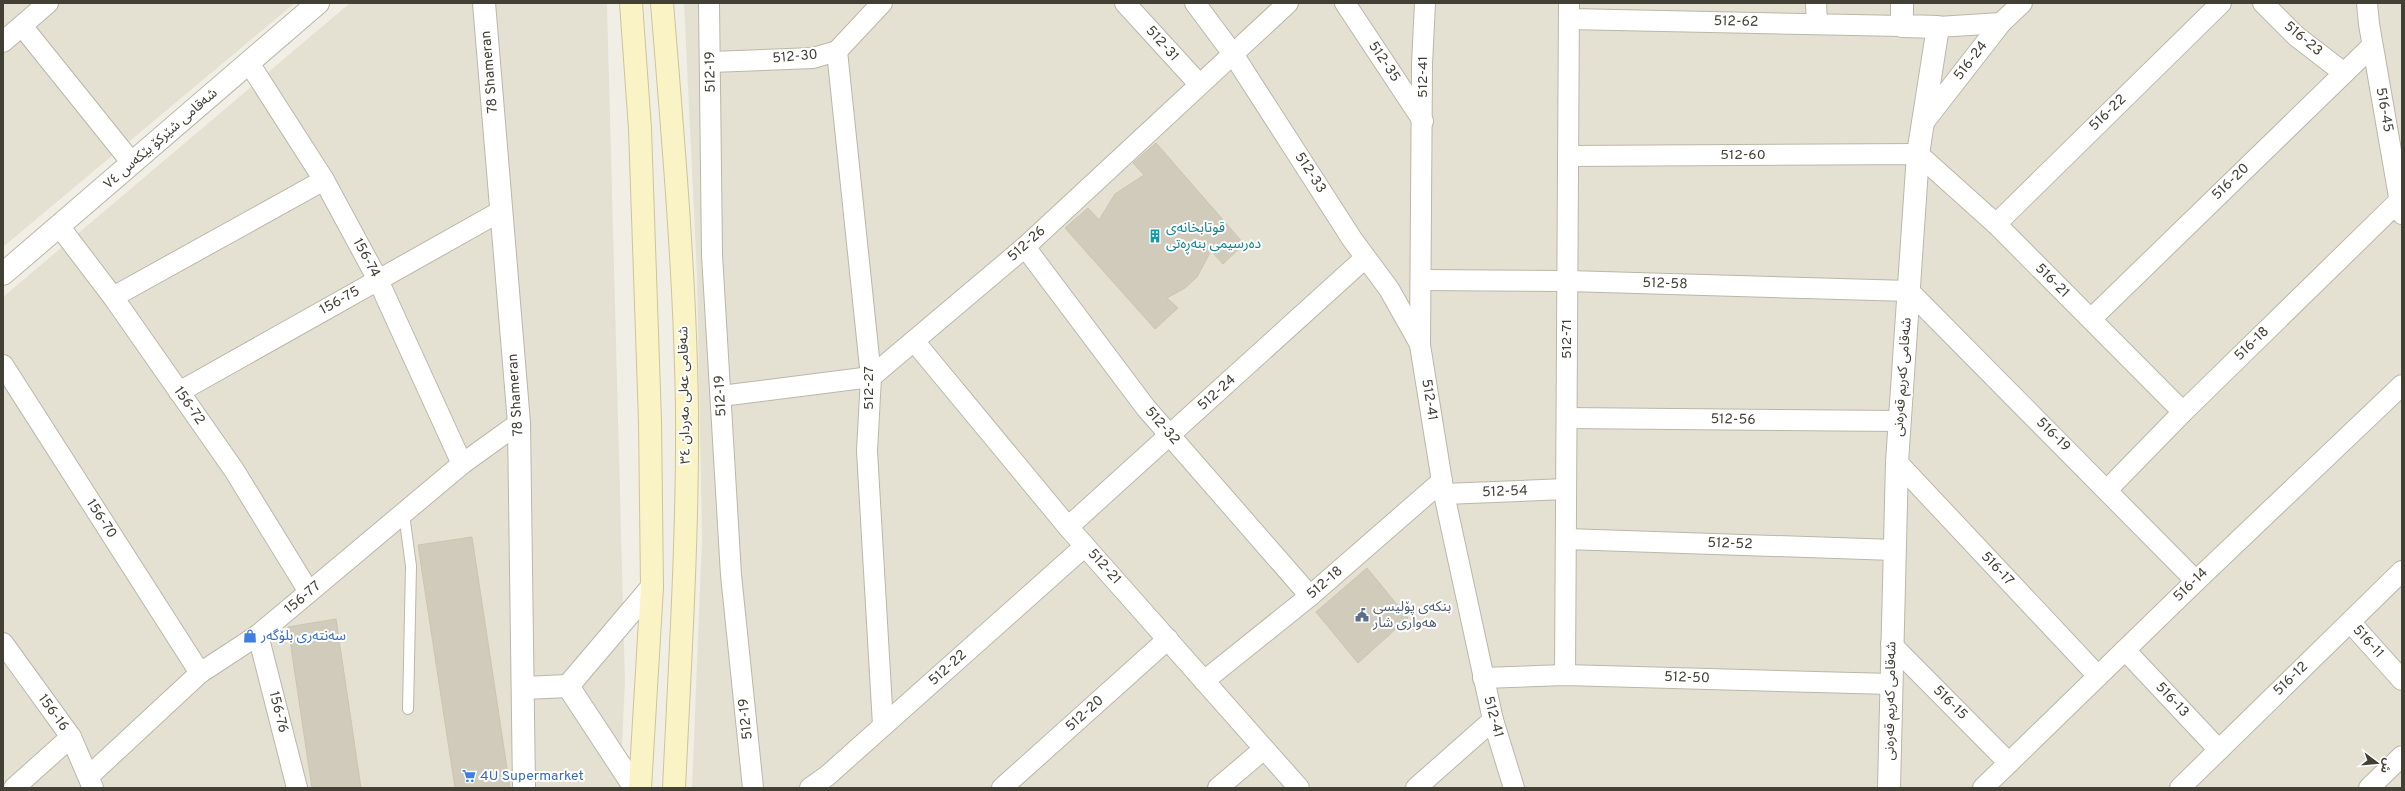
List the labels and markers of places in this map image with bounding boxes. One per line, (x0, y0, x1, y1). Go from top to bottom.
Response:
place label: قوتابخانەی دەرسیمی بنەڕەتی (1166, 220, 1261, 254)
building icon: قوتابخانەی دەرسیمی بنەڕەتی (1147, 228, 1163, 244)
place label: بنکەی پۆلیسی هەواری شار (1372, 599, 1452, 632)
public building icon: بنکەی پۆلیسی هەواری شار (1354, 607, 1370, 623)
shop icon: سەنتەری بلۆگەر (242, 628, 258, 644)
place label: سەنتەری بلۆگەر (260, 628, 346, 645)
supermarket icon: 4U Supermarket (461, 768, 477, 784)
place label: 4U Supermarket (480, 768, 584, 785)

